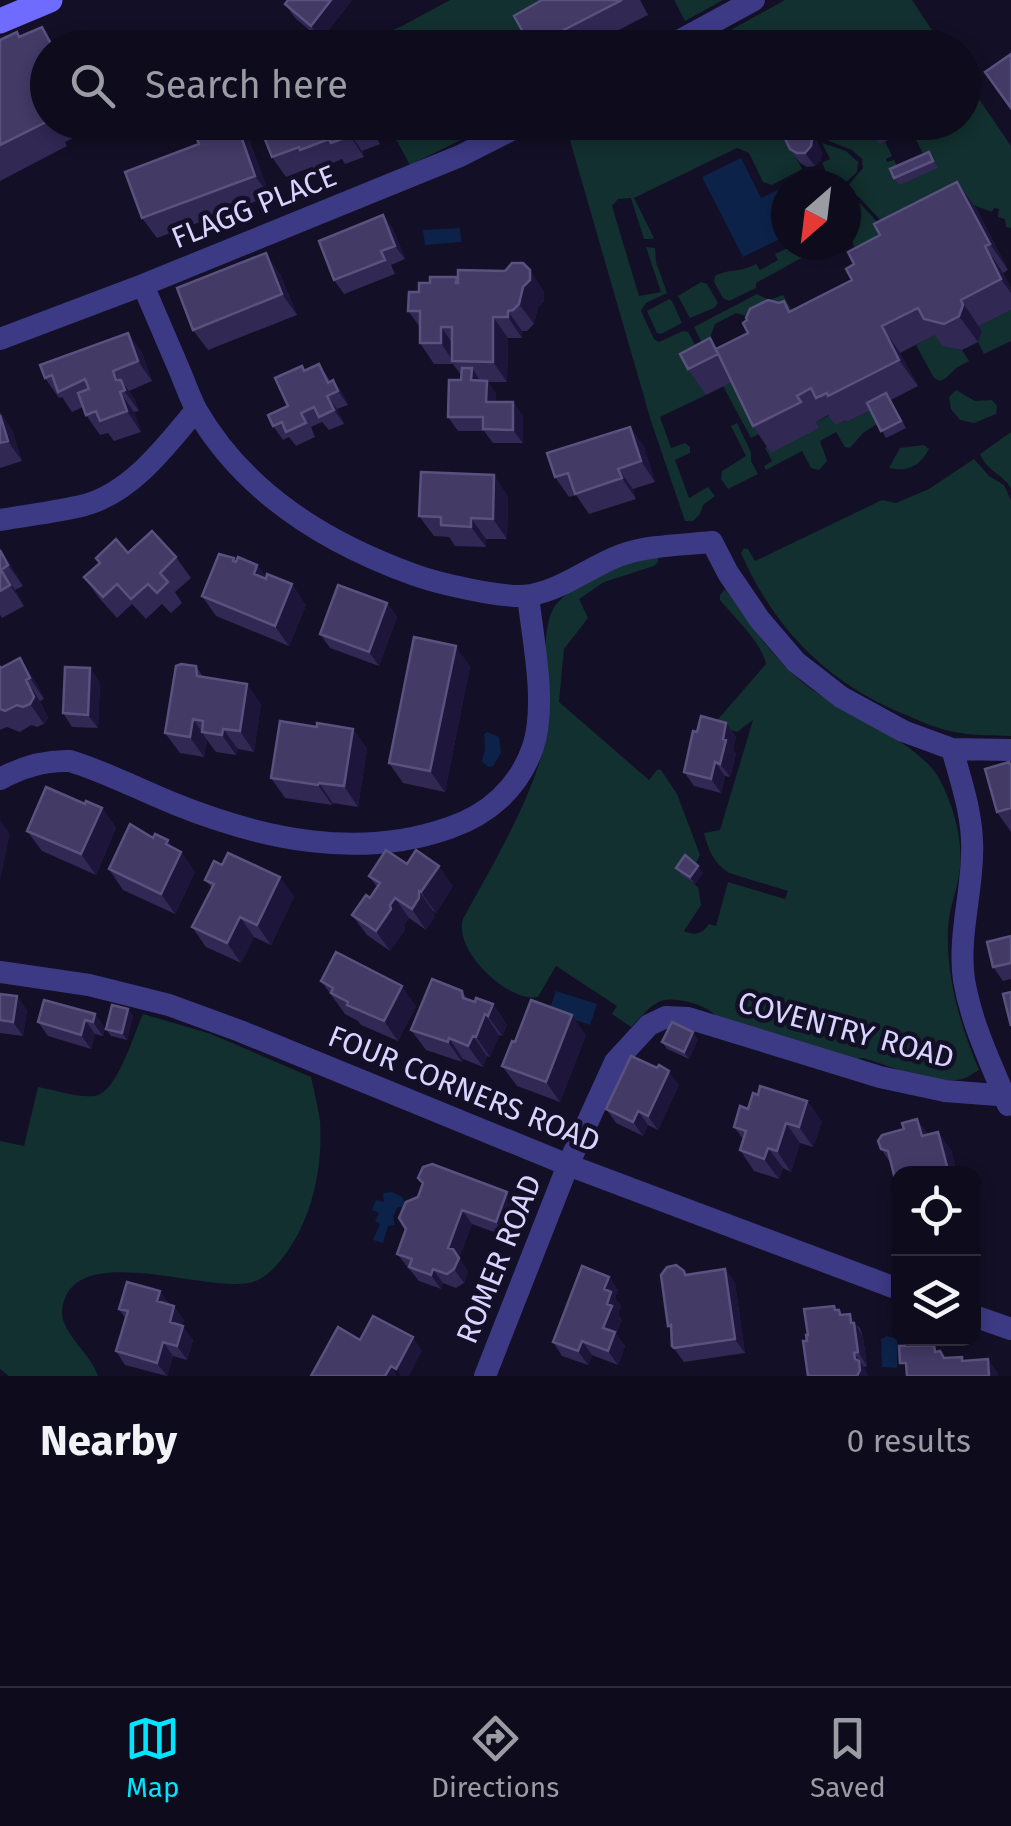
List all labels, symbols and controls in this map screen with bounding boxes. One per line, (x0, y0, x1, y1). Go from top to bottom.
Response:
search box (30, 30, 981, 140)
icon: search (65, 58, 120, 113)
text: Search here (145, 62, 348, 108)
street label: FLAGG PLACE (166, 158, 342, 256)
north arrow (771, 170, 861, 260)
street label: COVENTRY ROAD (734, 984, 958, 1076)
street label: FOUR CORNERS ROAD (323, 1018, 605, 1160)
map controls (891, 1166, 981, 1346)
button: locate (891, 1166, 981, 1256)
street label: ROMER ROAD (449, 1169, 549, 1349)
button: layers (891, 1256, 981, 1346)
text: Nearby (40, 1416, 177, 1466)
text: 0 results (846, 1422, 971, 1460)
tab: Map (125, 1711, 180, 1804)
tab: Directions (431, 1711, 559, 1804)
tab: Saved (810, 1711, 886, 1804)

